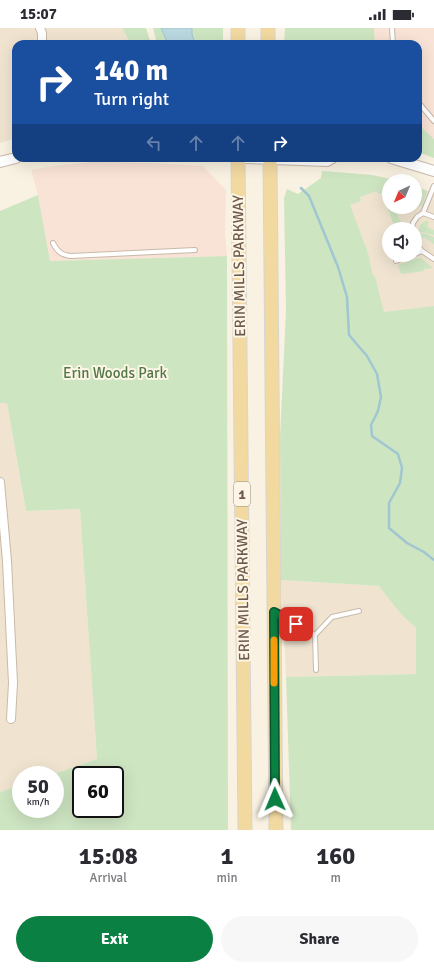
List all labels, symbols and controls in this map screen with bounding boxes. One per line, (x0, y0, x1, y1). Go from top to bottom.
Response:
text: 15:07 (20, 5, 57, 23)
text: 140 m (94, 54, 168, 88)
icon: right (28, 56, 80, 108)
text: Turn right (94, 88, 169, 110)
icon: left (143, 132, 165, 154)
icon: ahead (185, 132, 207, 154)
icon: ahead (227, 132, 249, 154)
icon: right (269, 132, 291, 154)
north arrow (382, 174, 422, 214)
map controls (382, 174, 422, 262)
street label: ERIN MILLS PARKWAY (229, 194, 249, 337)
button: sound (382, 222, 422, 262)
park label: Erin Woods Park (63, 364, 168, 382)
road number: 1 (234, 482, 250, 506)
street label: ERIN MILLS PARKWAY (233, 518, 253, 661)
pin (279, 607, 313, 641)
icon: arrive (285, 613, 307, 635)
speed limit sign: 60 (72, 766, 124, 818)
text: 50 (27, 774, 49, 799)
position arrow (254, 778, 296, 820)
text: km/h (27, 796, 49, 808)
text: 15:08 (79, 841, 138, 871)
text: 1 (221, 841, 233, 871)
text: 160 (316, 841, 355, 871)
text: Arrival (90, 870, 127, 886)
text: min (217, 870, 238, 886)
text: m (331, 870, 341, 886)
button: Exit (16, 916, 213, 962)
button: Share (221, 916, 418, 962)

